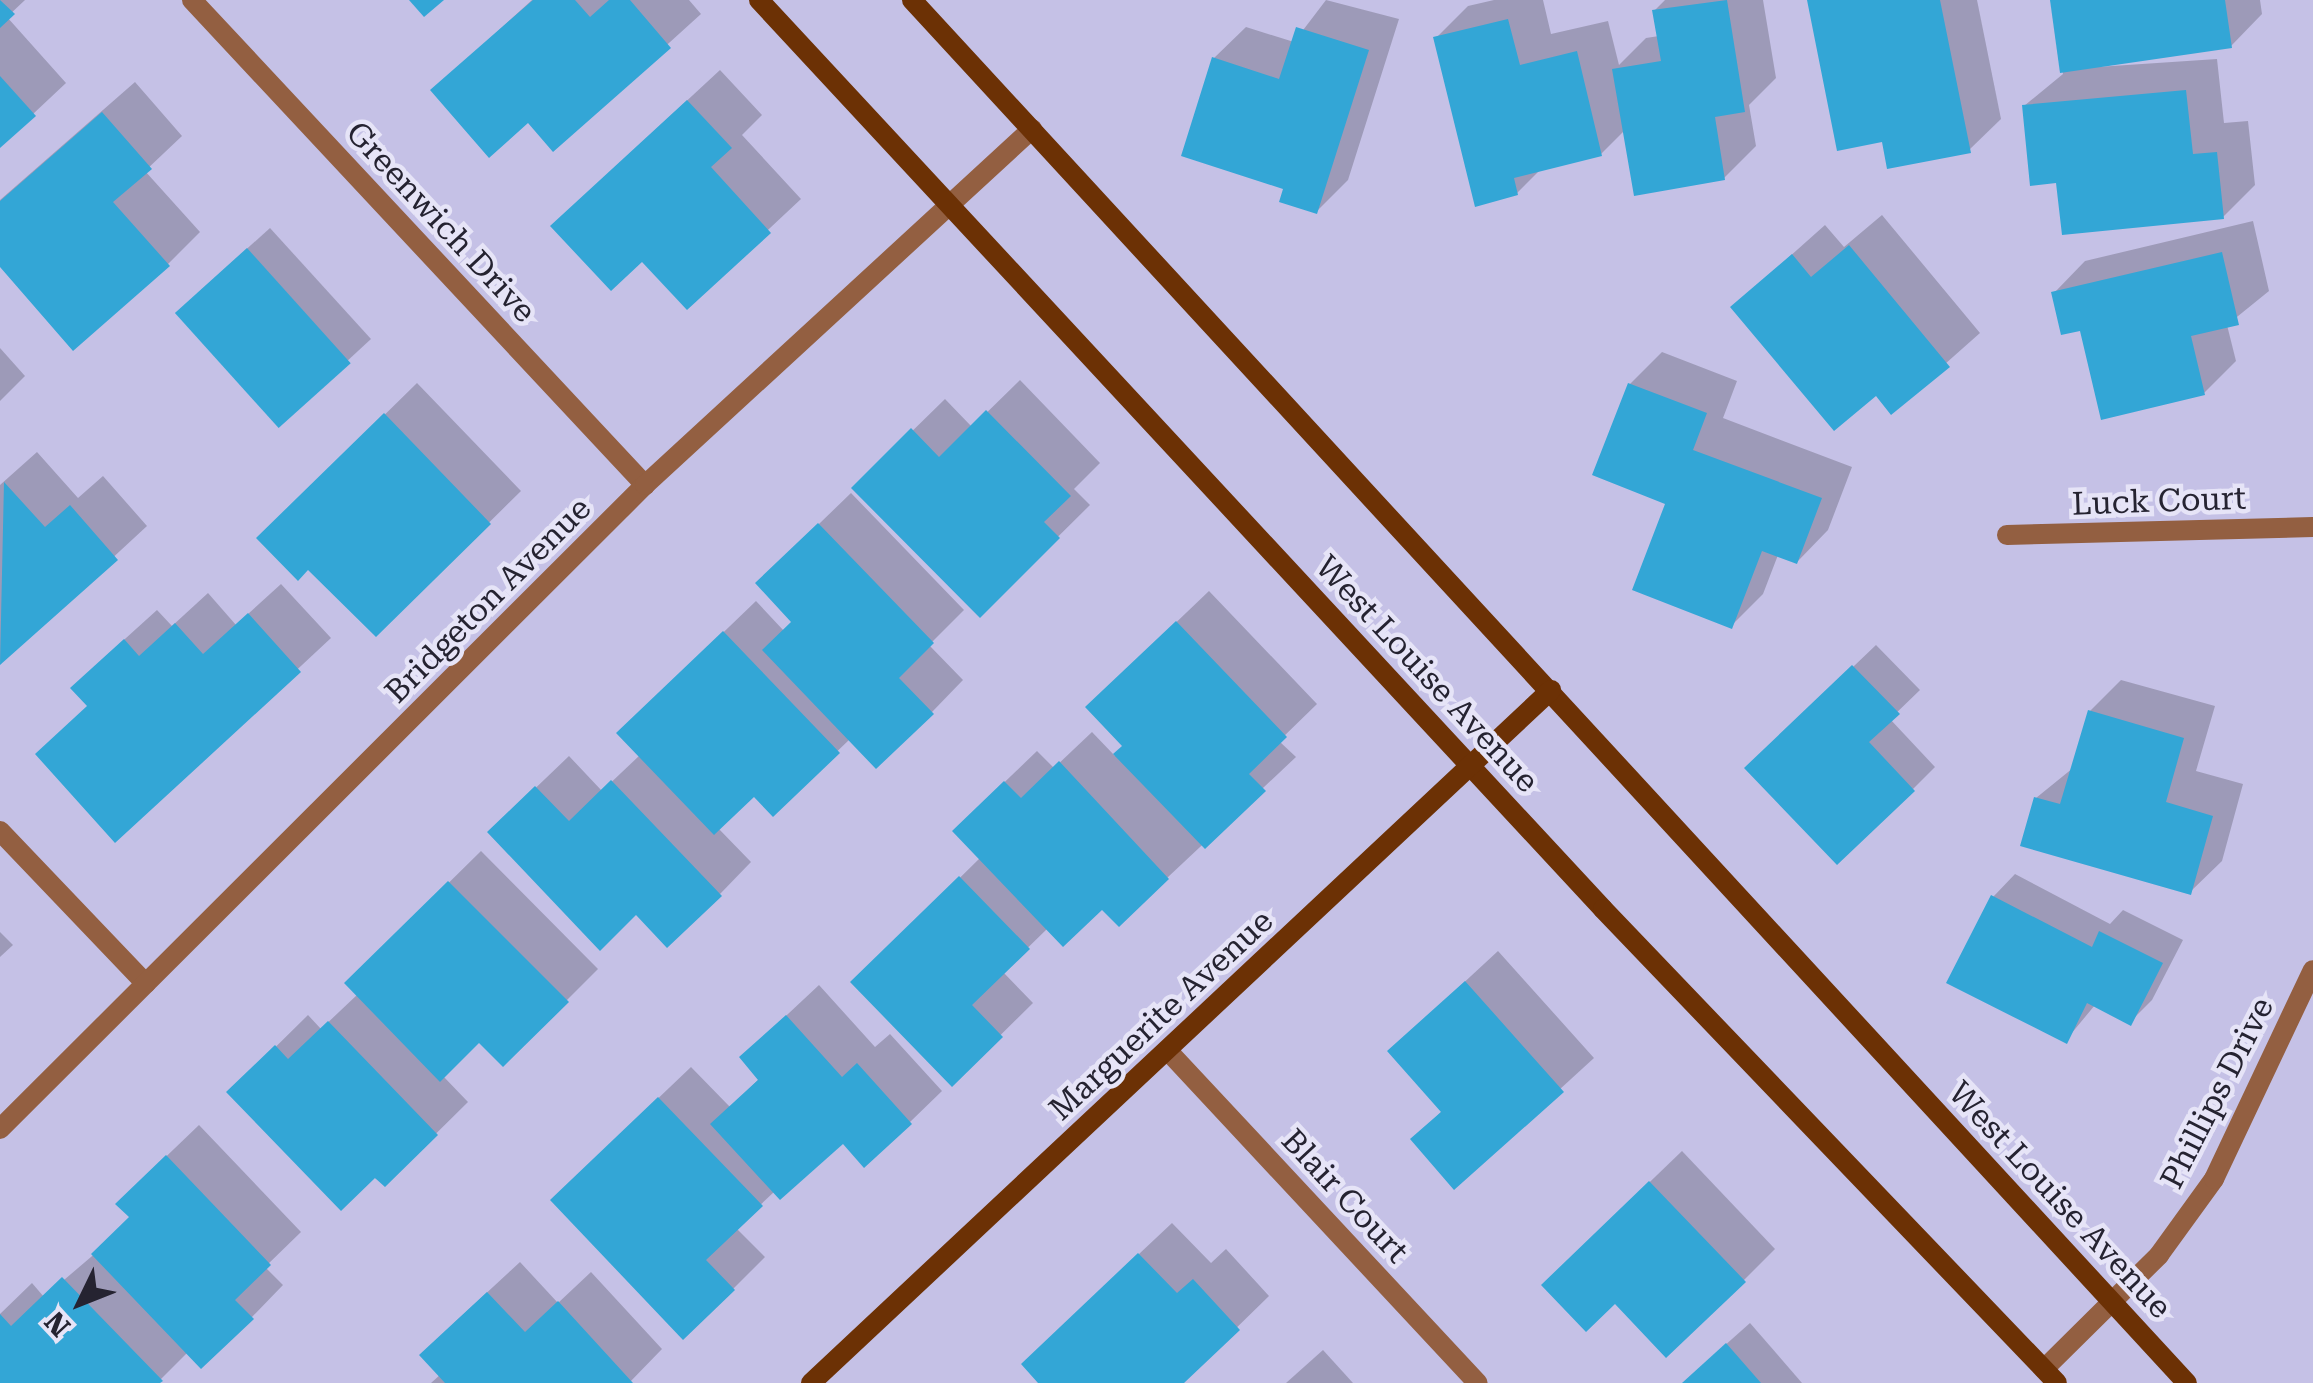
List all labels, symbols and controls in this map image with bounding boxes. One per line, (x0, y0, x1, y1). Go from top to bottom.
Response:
street label: Greenwich Drive (338, 114, 544, 330)
street label: Luck Court (2071, 479, 2247, 523)
street label: Bridgeton Avenue (377, 489, 599, 711)
street label: West Louise Avenue (1307, 548, 1547, 800)
street label: Marguerite Avenue (1041, 902, 1281, 1128)
street label: Phillips Drive (2152, 991, 2282, 1195)
street label: West Louise Avenue (1940, 1074, 2180, 1326)
street label: Blair Court (1274, 1121, 1416, 1271)
north arrow (30, 1253, 130, 1353)
text: N (38, 1305, 77, 1343)

